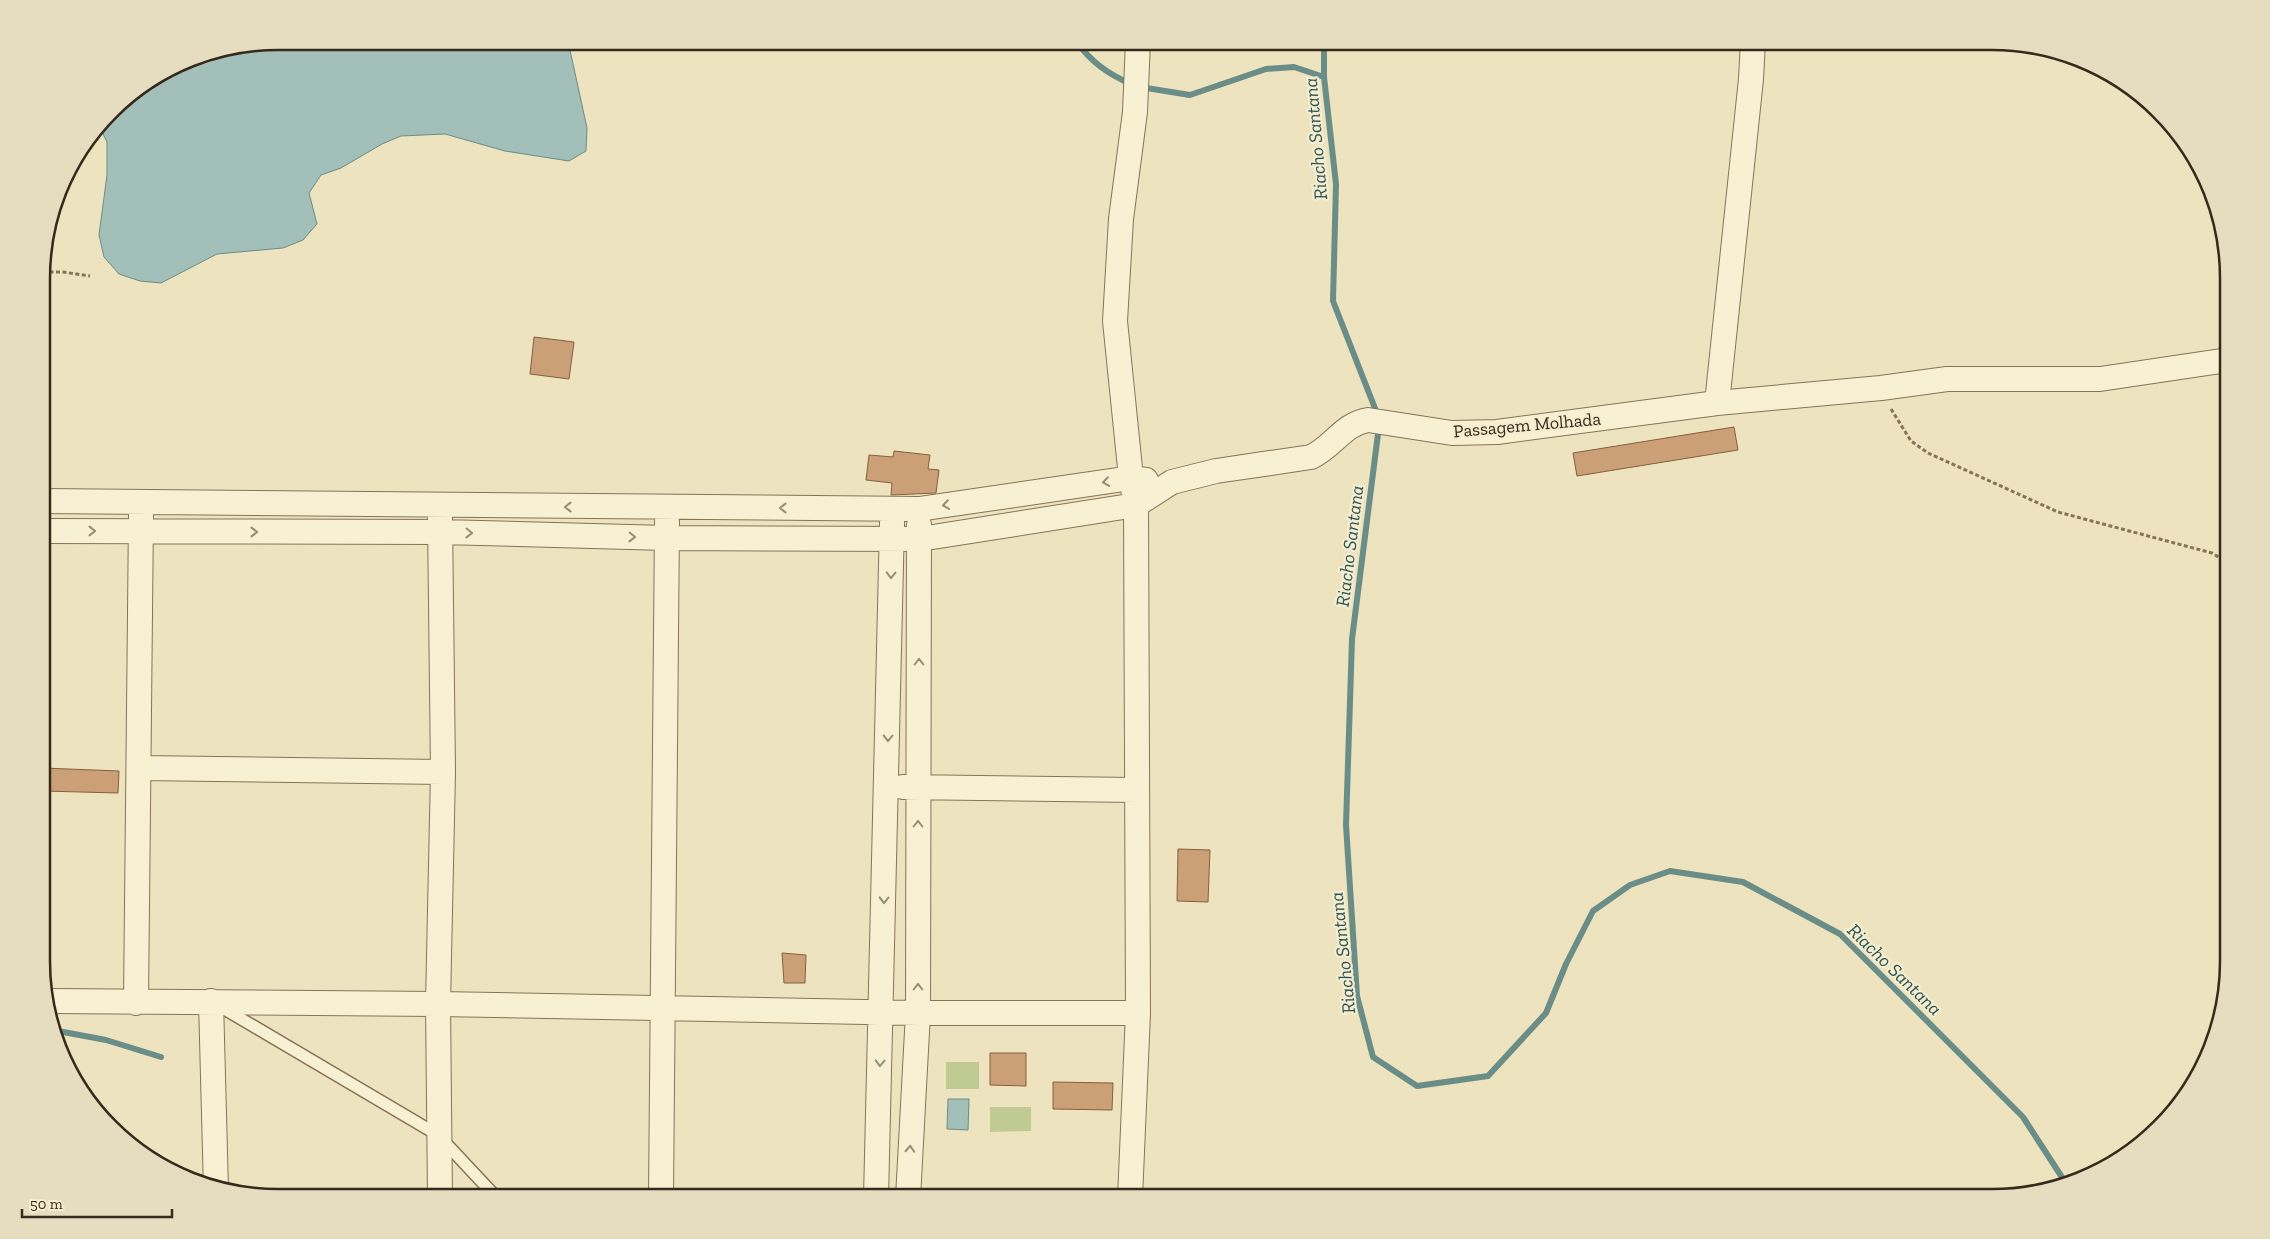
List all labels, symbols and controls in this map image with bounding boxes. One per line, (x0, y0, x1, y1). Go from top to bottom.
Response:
water label: Riacho Santana (1299, 77, 1332, 201)
street label: Passagem Molhada (1452, 408, 1602, 442)
one-way arrow (1102, 476, 1110, 487)
water label: Riacho Santana (1331, 484, 1368, 608)
one-way arrow (941, 499, 949, 510)
one-way arrow (564, 502, 572, 512)
one-way arrow (779, 503, 787, 513)
one-way arrow (88, 526, 96, 536)
one-way arrow (251, 527, 259, 537)
one-way arrow (466, 528, 474, 538)
one-way arrow (628, 532, 636, 542)
one-way arrow (886, 571, 897, 579)
one-way arrow (914, 657, 924, 665)
one-way arrow (882, 734, 893, 742)
one-way arrow (913, 820, 923, 828)
water label: Riacho Santana (1325, 891, 1360, 1015)
one-way arrow (879, 896, 889, 904)
water label: Riacho Santana (1843, 919, 1947, 1020)
one-way arrow (913, 982, 923, 990)
one-way arrow (874, 1059, 885, 1067)
one-way arrow (905, 1145, 916, 1153)
scale bar (22, 1186, 172, 1218)
text: 50 m (30, 1195, 63, 1213)

